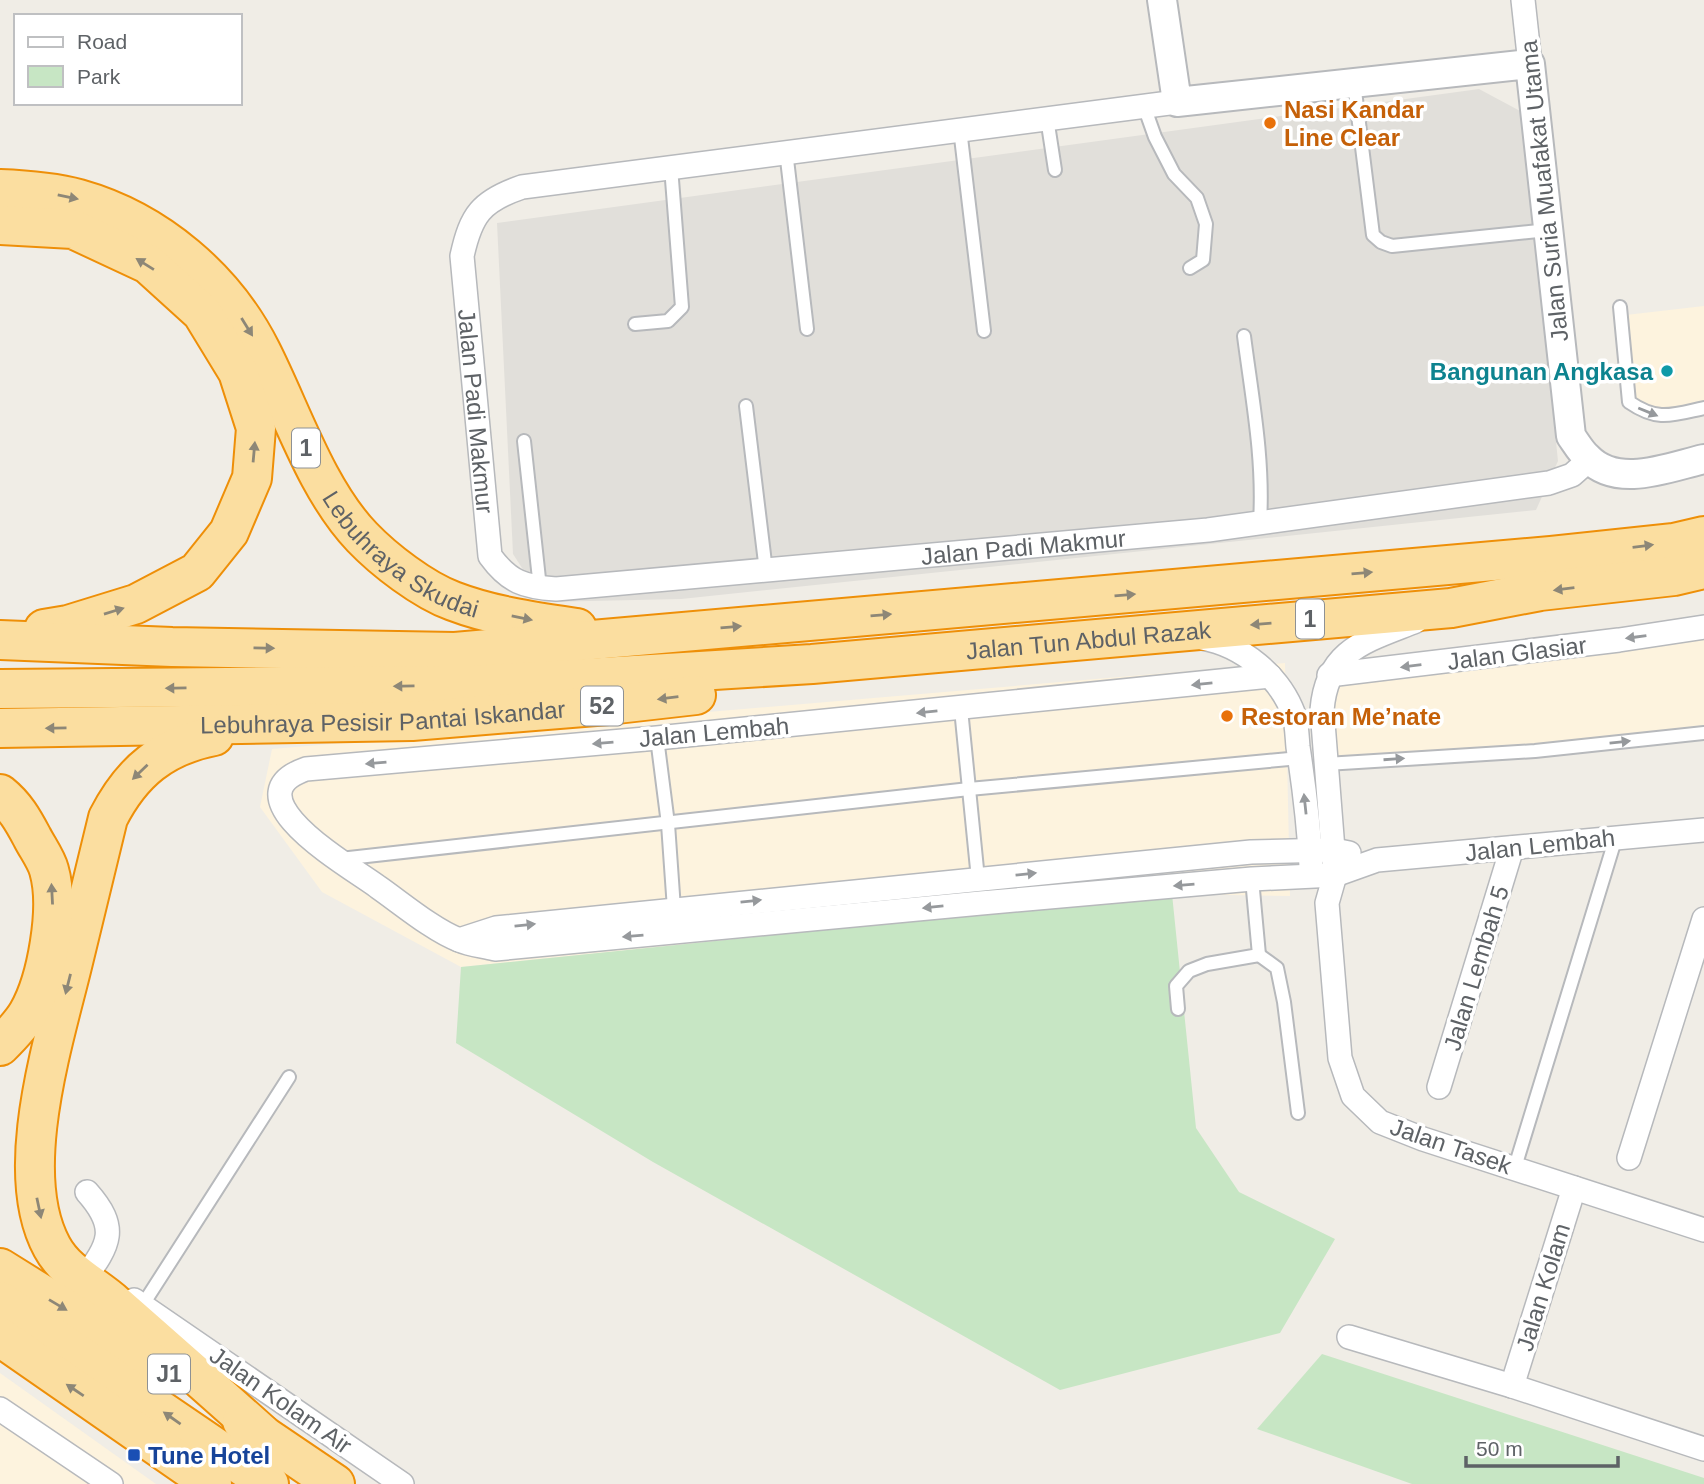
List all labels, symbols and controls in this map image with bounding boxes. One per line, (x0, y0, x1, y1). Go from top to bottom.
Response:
legend (14, 14, 242, 105)
text: Road (77, 30, 127, 53)
street label: Jalan Suria Muafakat Utama (1515, 38, 1573, 343)
text: Park (77, 65, 121, 88)
place label: Nasi Kandar Line Clear (1284, 96, 1424, 151)
marker: Nasi Kandar Line Clear (1262, 115, 1278, 131)
one-way arrow (57, 192, 79, 203)
one-way arrow (136, 258, 155, 271)
street label: Jalan Padi Makmur (453, 308, 499, 515)
one-way arrow (240, 318, 253, 337)
place label: Bangunan Angkasa (1430, 358, 1654, 385)
marker: Bangunan Angkasa (1659, 363, 1675, 379)
one-way arrow (1638, 406, 1659, 417)
road number: 1 (292, 428, 320, 468)
one-way arrow (249, 441, 260, 463)
street label: Lebuhraya Skudai (318, 486, 482, 622)
street label: Jalan Padi Makmur (920, 524, 1127, 569)
one-way arrow (1632, 541, 1654, 552)
one-way arrow (1351, 567, 1373, 578)
one-way arrow (1553, 583, 1575, 594)
one-way arrow (1114, 589, 1136, 600)
road number: 1 (1296, 600, 1324, 638)
one-way arrow (104, 605, 125, 616)
one-way arrow (870, 609, 892, 620)
one-way arrow (511, 613, 533, 624)
street label: Jalan Tun Abdul Razak (965, 616, 1213, 664)
one-way arrow (1250, 618, 1272, 629)
one-way arrow (720, 621, 742, 632)
street label: Jalan Glasiar (1446, 631, 1588, 675)
one-way arrow (1625, 632, 1647, 643)
one-way arrow (253, 642, 275, 654)
one-way arrow (1400, 660, 1422, 671)
one-way arrow (1191, 678, 1213, 689)
one-way arrow (392, 680, 414, 691)
one-way arrow (165, 682, 187, 694)
road number: 52 (581, 686, 623, 726)
one-way arrow (657, 693, 679, 704)
street label: Lebuhraya Pesisir Pantai Iskandar (200, 695, 566, 738)
place label: Restoran Me’nate (1241, 703, 1441, 730)
one-way arrow (916, 707, 938, 718)
marker: Restoran Me’nate (1219, 708, 1235, 724)
street label: Jalan Lembah (638, 712, 790, 752)
one-way arrow (44, 722, 66, 733)
one-way arrow (1610, 736, 1632, 747)
one-way arrow (592, 738, 614, 749)
one-way arrow (1383, 754, 1405, 765)
one-way arrow (365, 758, 387, 769)
one-way arrow (132, 764, 149, 781)
one-way arrow (1299, 793, 1310, 815)
street label: Jalan Lembah (1464, 824, 1616, 866)
one-way arrow (1015, 868, 1037, 879)
one-way arrow (1172, 880, 1194, 891)
one-way arrow (46, 882, 57, 904)
street label: Jalan Lembah 5 (1438, 882, 1514, 1054)
one-way arrow (740, 895, 762, 906)
one-way arrow (921, 902, 943, 913)
one-way arrow (514, 919, 536, 930)
one-way arrow (622, 931, 644, 942)
one-way arrow (62, 973, 73, 995)
street label: Jalan Tasek (1387, 1113, 1516, 1180)
one-way arrow (34, 1197, 45, 1219)
street label: Jalan Kolam (1511, 1220, 1575, 1354)
one-way arrow (48, 1298, 67, 1311)
street label: Jalan Kolam Air (205, 1341, 357, 1459)
road number: J1 (148, 1354, 190, 1394)
one-way arrow (66, 1383, 84, 1397)
one-way arrow (163, 1411, 181, 1425)
scale bar (1466, 1424, 1618, 1468)
text: 50 m (1476, 1437, 1523, 1460)
place label: Tune Hotel (148, 1442, 270, 1469)
marker: Tune Hotel (126, 1447, 142, 1463)

